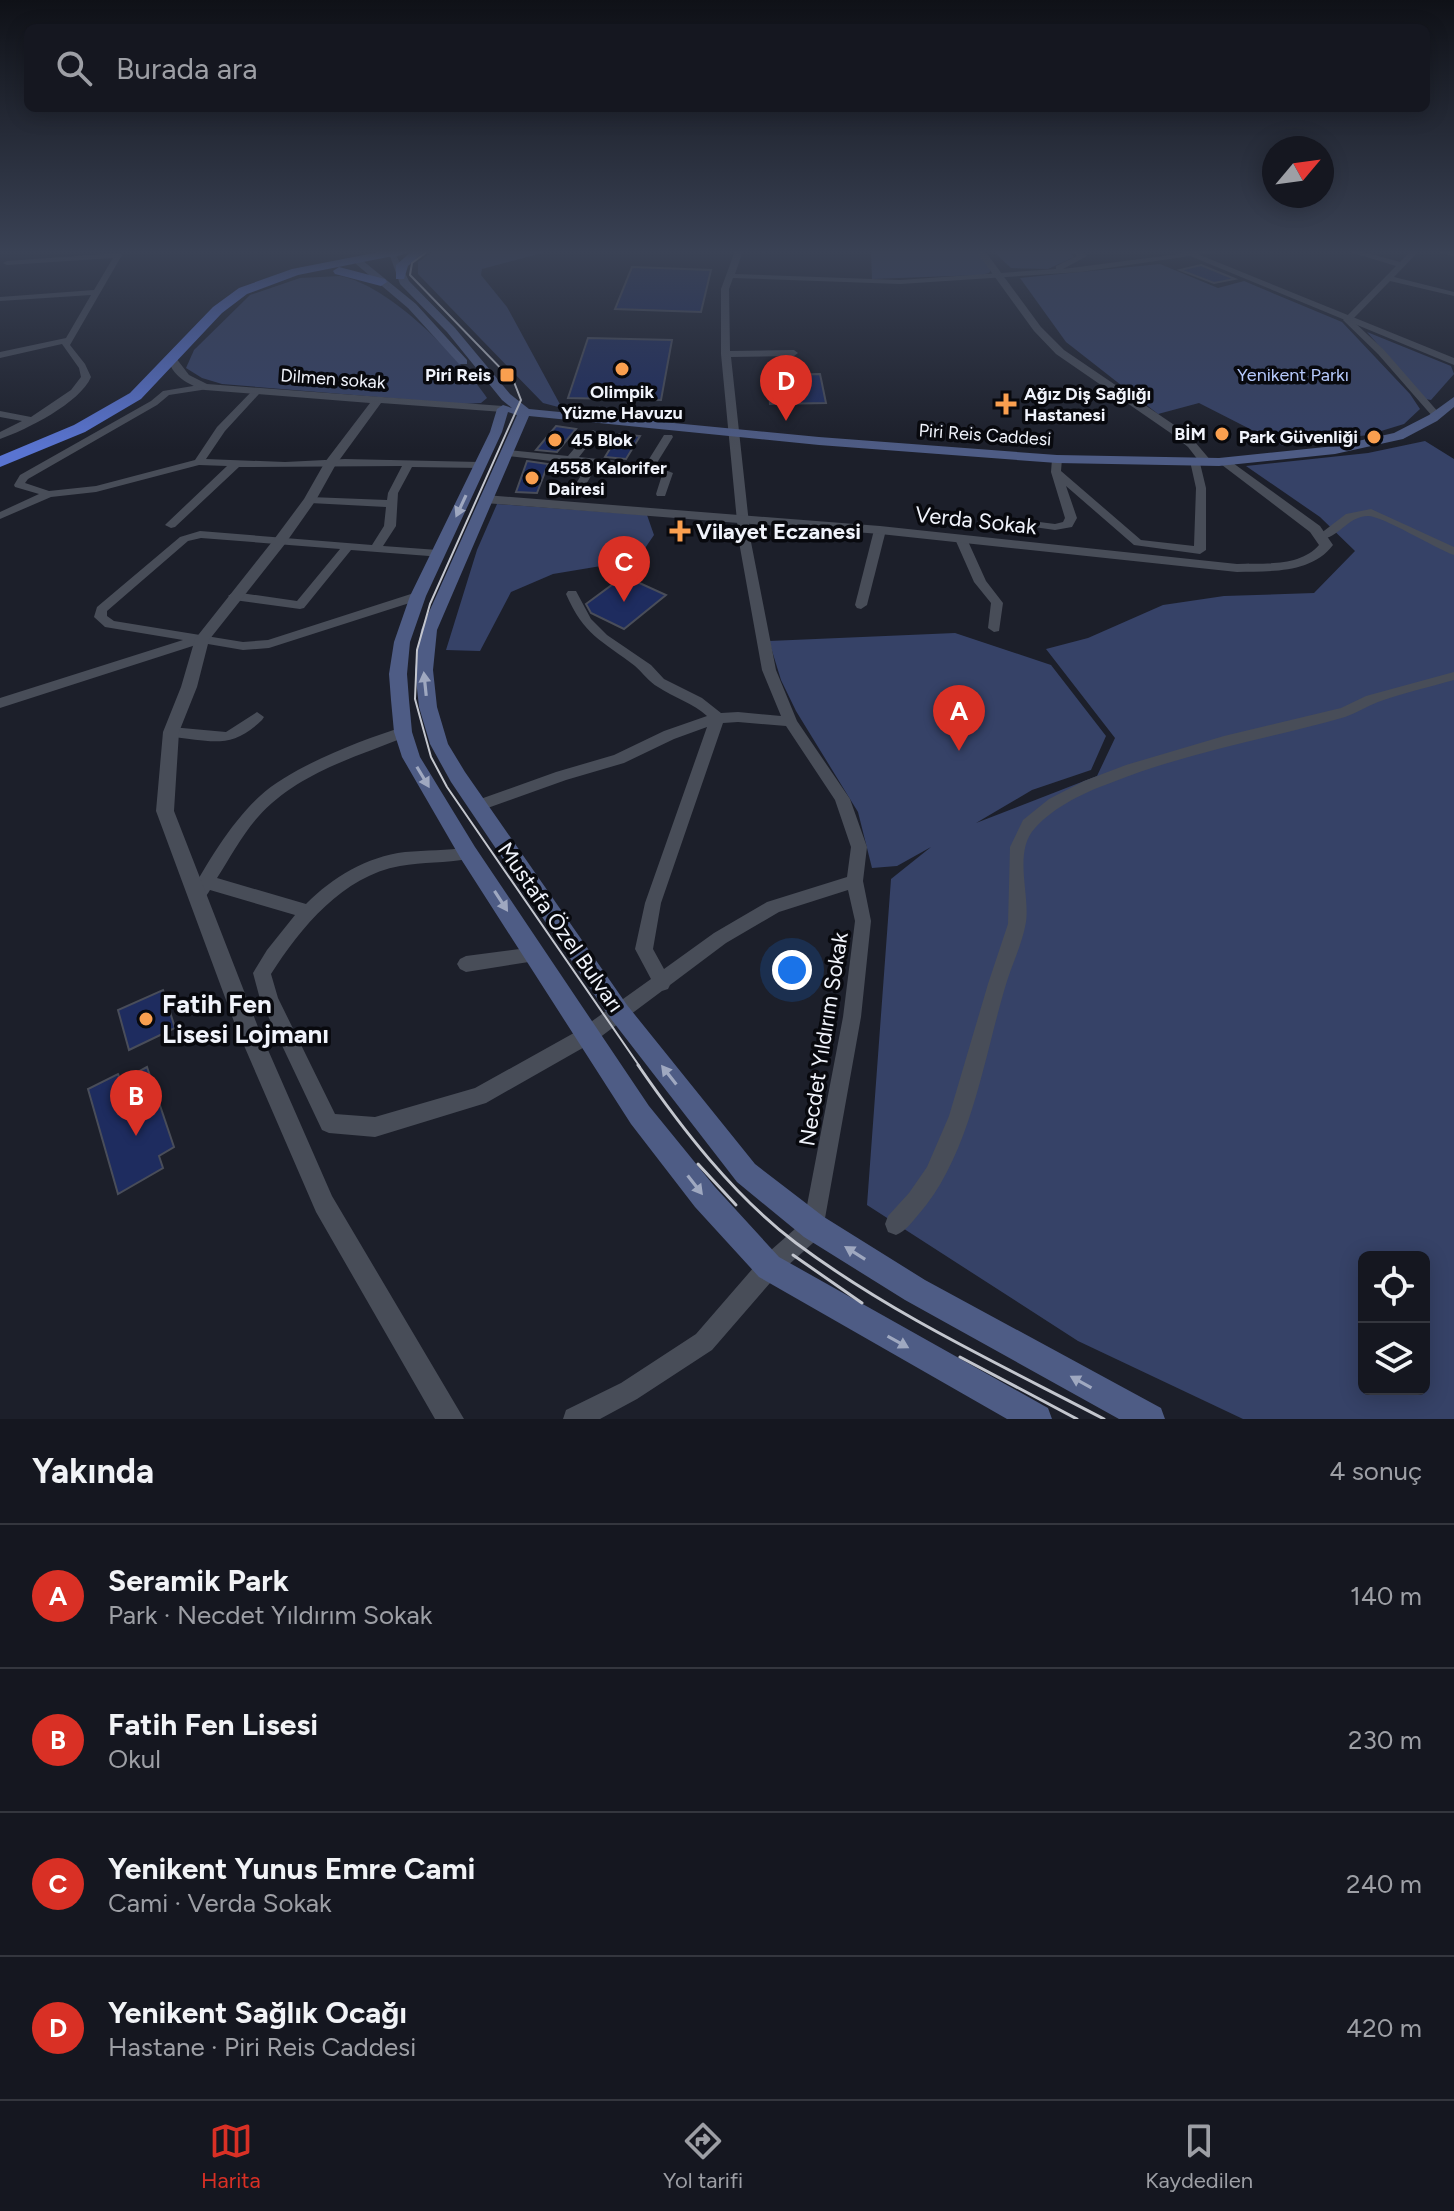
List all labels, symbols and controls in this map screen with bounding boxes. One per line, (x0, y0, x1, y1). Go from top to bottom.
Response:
search box (24, 24, 1430, 112)
icon: search (52, 46, 96, 90)
text: Burada ara (116, 50, 258, 87)
north arrow (1262, 136, 1334, 208)
pin: D (760, 355, 812, 421)
marker: Olimpik Yüzme Havuzu (613, 360, 631, 378)
street label: Dilmen sokak (280, 364, 387, 394)
place label: Piri Reis (425, 364, 492, 386)
park label: Yenikent Parkı (1237, 364, 1349, 386)
marker: Piri Reis (498, 366, 516, 384)
place label: Olimpik Yüzme Havuzu (561, 381, 683, 424)
place label: Ağız Diş Sağlığı Hastanesi (1024, 383, 1151, 426)
marker: Ağız Diş Sağlığı Hastanesi (995, 393, 1017, 415)
street label: Piri Reis Caddesi (918, 419, 1052, 451)
place label: BİM (1174, 423, 1206, 445)
marker: BİM (1213, 425, 1231, 443)
place label: Park Güvenliği (1239, 426, 1358, 448)
marker: Park Güvenliği (1365, 428, 1383, 446)
place label: 45 Blok (571, 429, 633, 451)
marker: 45 Blok (546, 431, 564, 449)
place label: 4558 Kalorifer Dairesi (548, 457, 667, 500)
marker: 4558 Kalorifer Dairesi (523, 469, 541, 487)
one-way arrow (454, 494, 468, 517)
street label: Verda Sokak (914, 501, 1038, 540)
place label: Vilayet Eczanesi (696, 518, 861, 545)
marker: Vilayet Eczanesi (671, 522, 689, 540)
pin: C (598, 536, 650, 602)
one-way arrow (419, 671, 432, 696)
pin: A (933, 685, 985, 751)
one-way arrow (416, 766, 430, 788)
street label: Mustafa Özel Bulvarı (492, 837, 629, 1017)
one-way arrow (493, 891, 508, 912)
street label: Necdet Yıldırım Sokak (793, 930, 854, 1148)
your location (772, 950, 812, 990)
place label: Fatih Fen Lisesi Lojmanı (162, 988, 329, 1050)
marker: Fatih Fen Lisesi Lojmanı (137, 1010, 155, 1028)
one-way arrow (661, 1065, 678, 1085)
pin: B (110, 1070, 162, 1136)
one-way arrow (686, 1175, 703, 1195)
one-way arrow (845, 1246, 866, 1261)
map controls (1358, 1251, 1430, 1395)
button: locate (1358, 1251, 1430, 1323)
button: layers (1358, 1323, 1430, 1395)
one-way arrow (887, 1335, 910, 1349)
one-way arrow (1070, 1375, 1093, 1388)
text: Yakında (32, 1451, 154, 1492)
text: 4 sonuç (1329, 1455, 1422, 1487)
text: Seramik Park (108, 1562, 289, 1599)
text: A (49, 1580, 67, 1612)
text: 140 m (1350, 1580, 1422, 1612)
text: Park · Necdet Yıldırım Sokak (108, 1599, 432, 1631)
text: Fatih Fen Lisesi (108, 1706, 318, 1743)
text: B (50, 1724, 66, 1756)
text: 230 m (1348, 1724, 1422, 1756)
text: Okul (108, 1743, 161, 1775)
text: Yenikent Yunus Emre Cami (108, 1850, 475, 1887)
text: C (49, 1868, 67, 1900)
text: 240 m (1346, 1868, 1422, 1900)
text: Cami · Verda Sokak (108, 1887, 332, 1919)
text: Yenikent Sağlık Ocağı (108, 1994, 407, 2031)
text: D (49, 2012, 67, 2044)
text: 420 m (1346, 2012, 1422, 2044)
text: Hastane · Piri Reis Caddesi (108, 2031, 416, 2063)
tab: Harita (201, 2119, 261, 2194)
tab: Yol tarifi (663, 2119, 743, 2194)
tab: Kaydedilen (1145, 2119, 1253, 2194)

